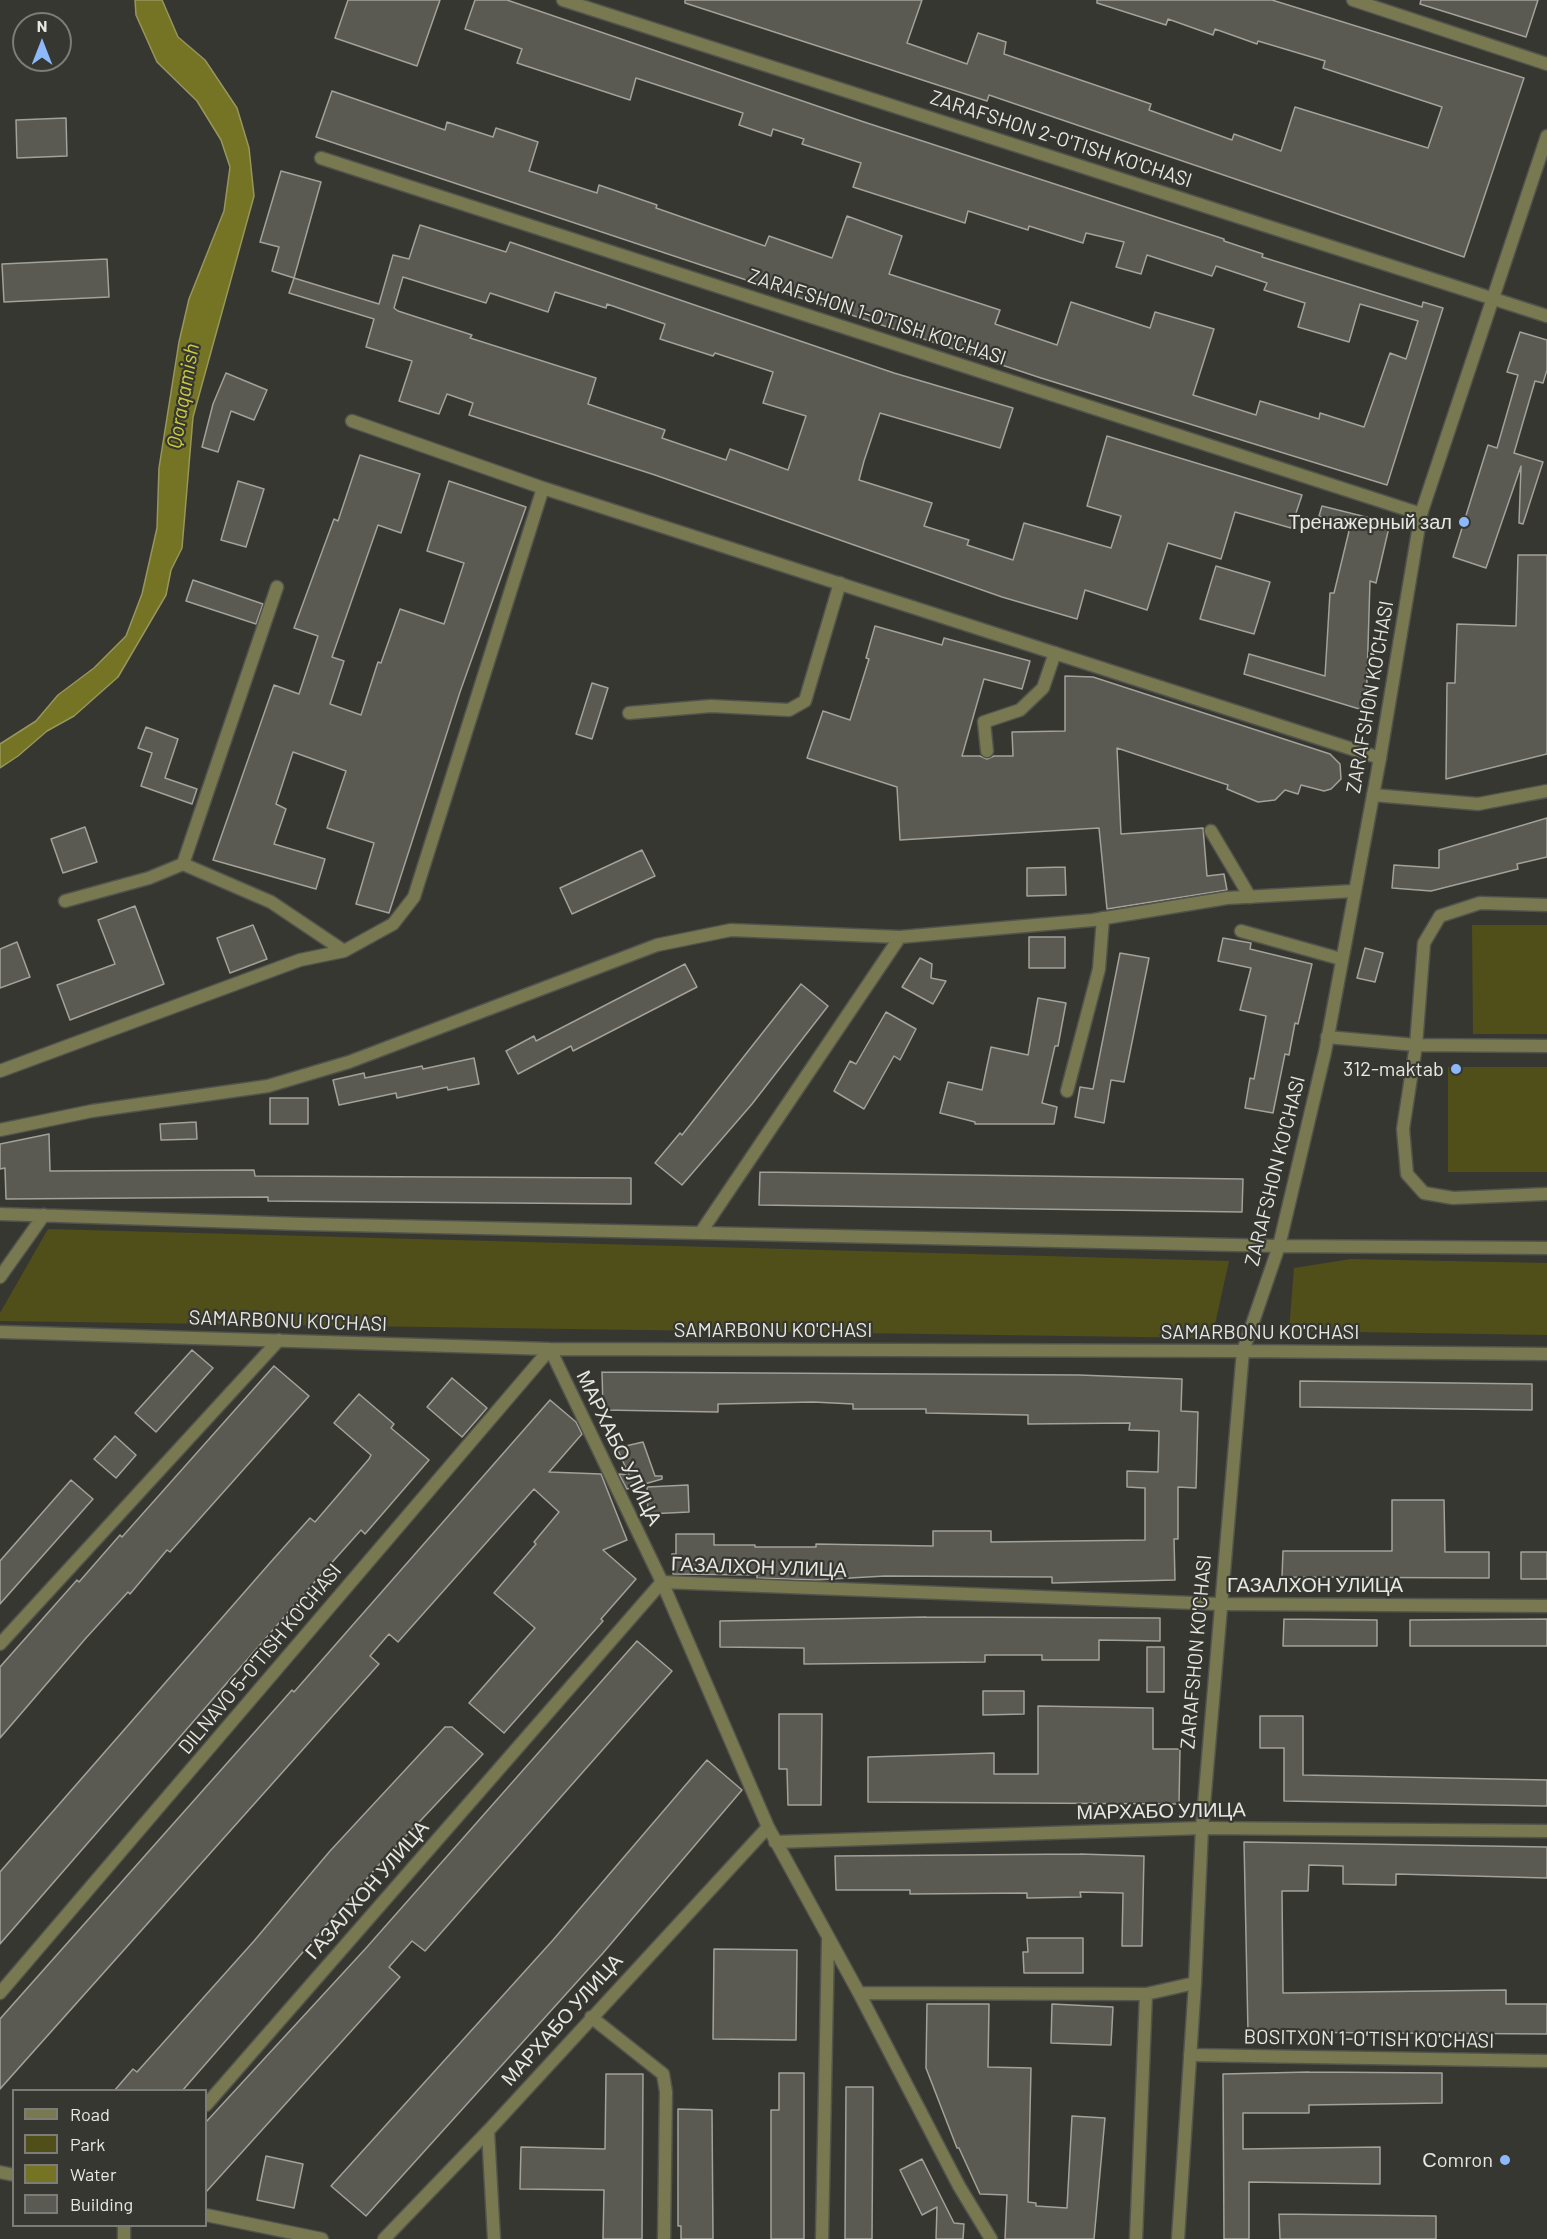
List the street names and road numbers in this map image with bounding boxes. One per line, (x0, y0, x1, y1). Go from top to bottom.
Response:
street label: ZARAFSHON 2-O'TISH KO'CHASI (927, 85, 1195, 193)
street label: ZARAFSHON 1-O'TISH KO'CHASI (745, 264, 1009, 370)
street label: ZARAFSHON KO'CHASI (1341, 599, 1399, 795)
street label: ZARAFSHON KO'CHASI (1240, 1073, 1310, 1269)
street label: SAMARBONU KO'CHASI (188, 1306, 388, 1336)
street label: SAMARBONU KO'CHASI (674, 1318, 872, 1342)
street label: SAMARBONU KO'CHASI (1161, 1320, 1359, 1344)
street label: МАРХАБО УЛИЦА (571, 1367, 667, 1529)
street label: ГАЗАЛХОН УЛИЦА (671, 1552, 847, 1582)
street label: ZARAFSHON KO'CHASI (1176, 1554, 1216, 1750)
street label: DILNAVO 5-O'TISH KO'CHASI (173, 1559, 347, 1759)
street label: ГАЗАЛХОН УЛИЦА (1227, 1573, 1403, 1597)
street label: МАРХАБО УЛИЦА (1076, 1798, 1246, 1824)
street label: ГАЗАЛХОН УЛИЦА (300, 1816, 434, 1964)
street label: МАРХАБО УЛИЦА (496, 1949, 628, 2091)
street label: BOSITXON 1-O'TISH KO'CHASI (1243, 2025, 1495, 2053)

